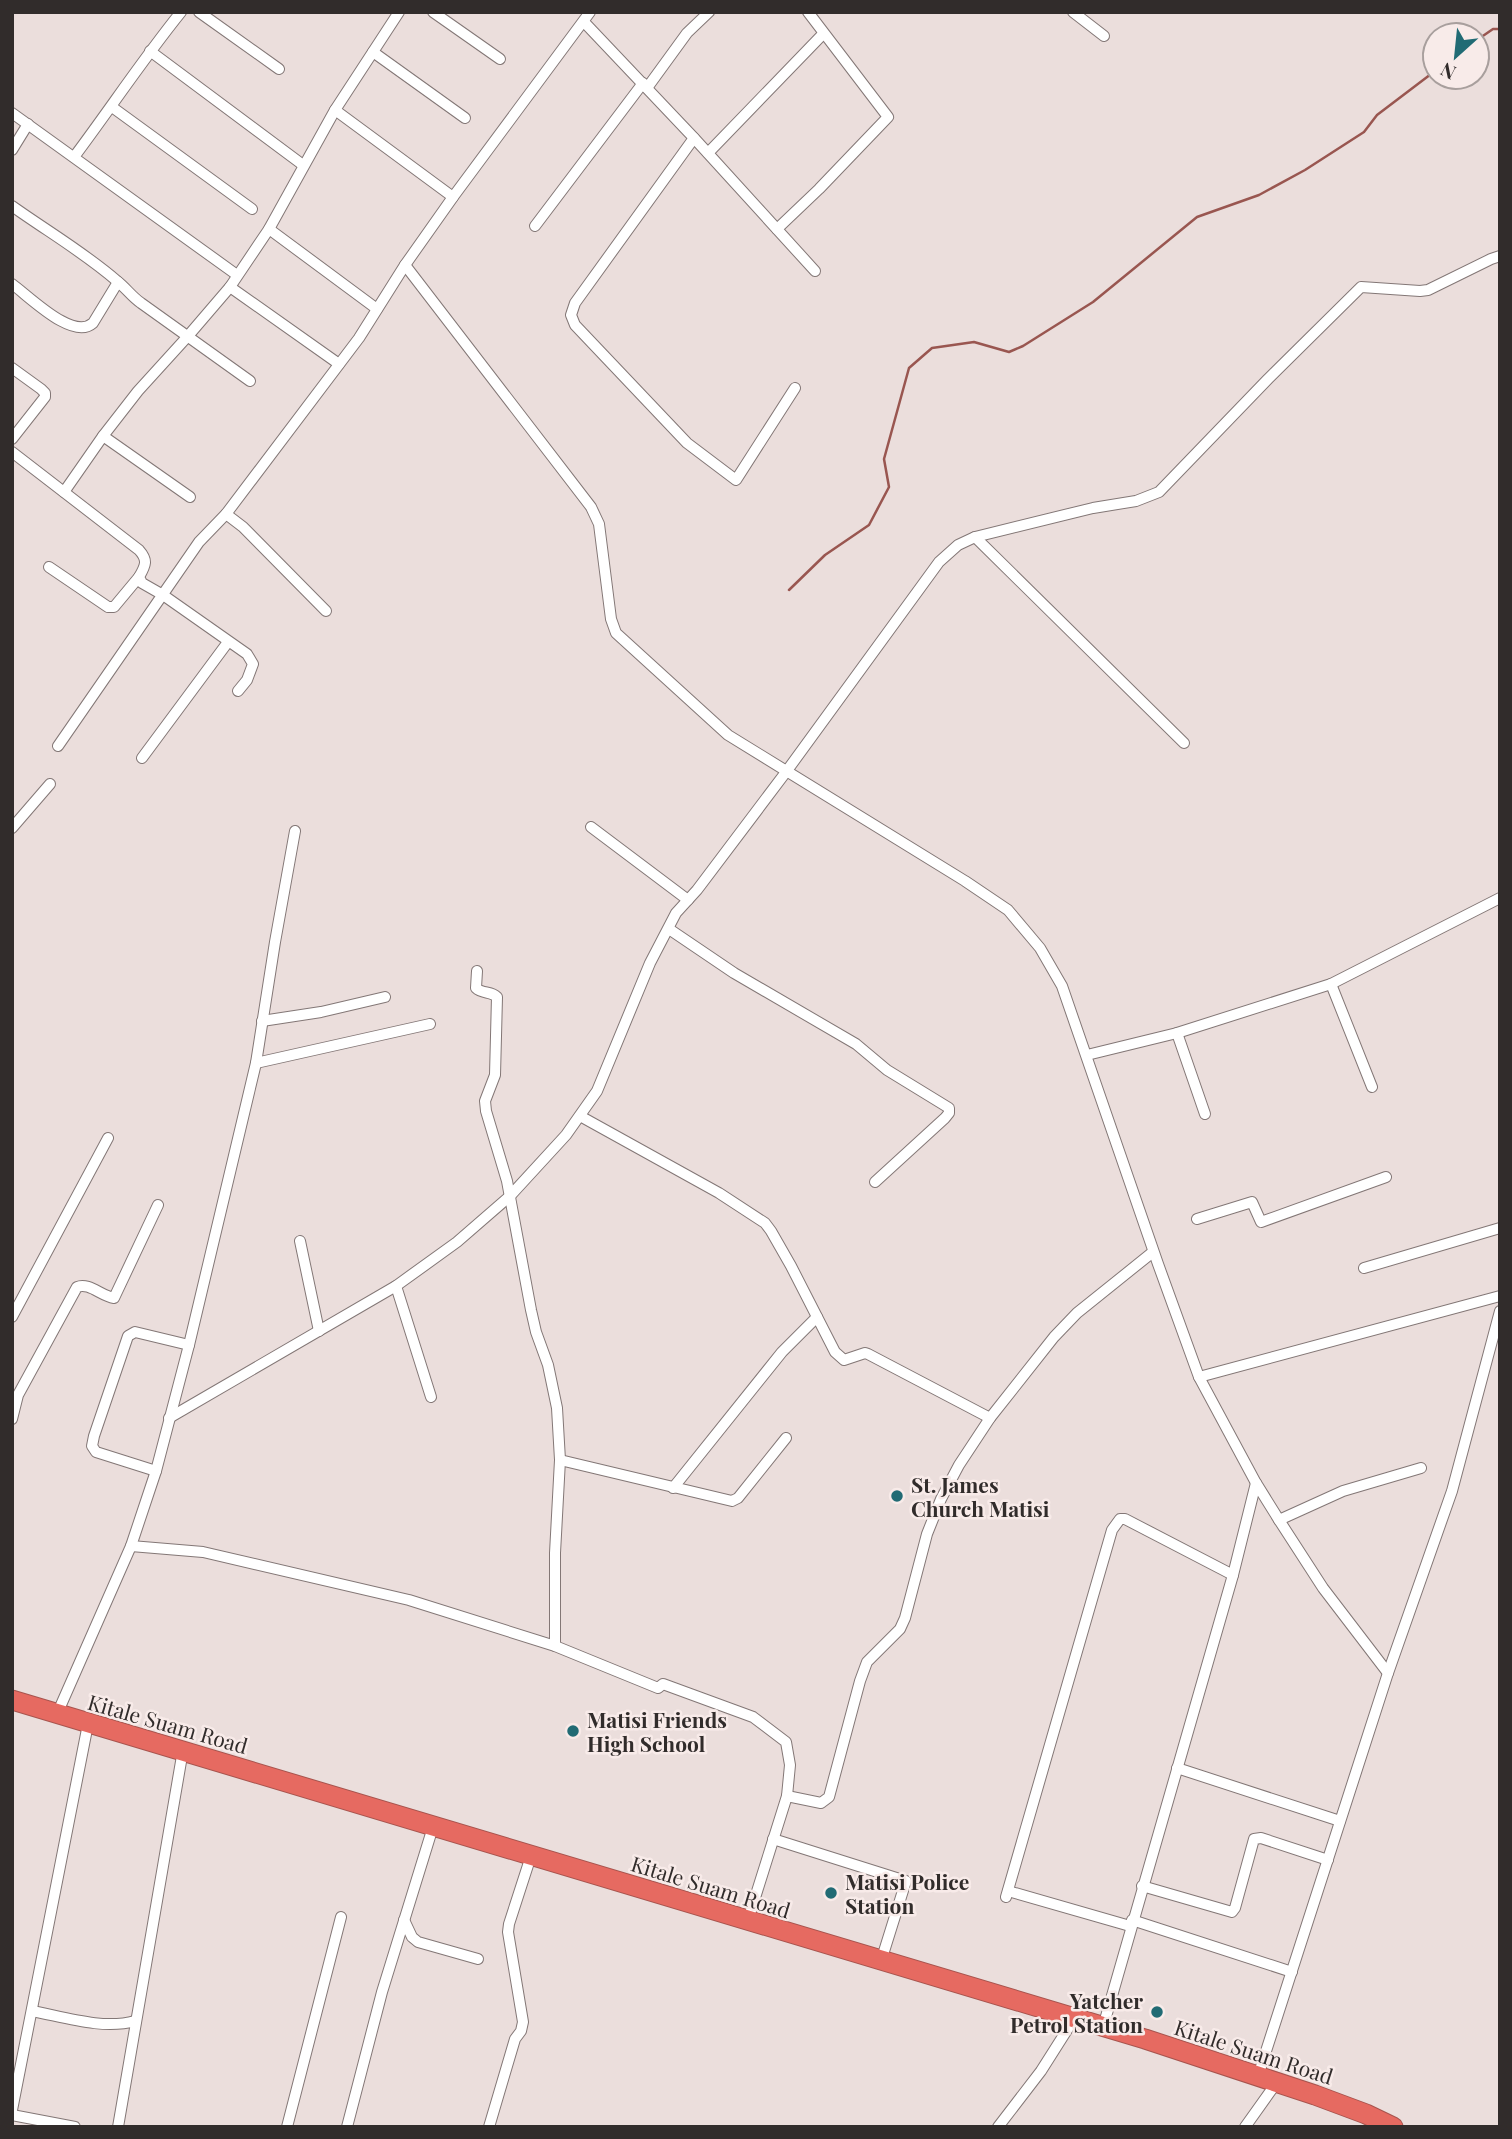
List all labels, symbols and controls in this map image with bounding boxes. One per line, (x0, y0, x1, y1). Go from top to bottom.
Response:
north arrow (1421, 21, 1491, 91)
text: N (1436, 57, 1460, 87)
place label: St. James Church Matisi (911, 1470, 1050, 1522)
marker: St. James Church Matisi (889, 1488, 905, 1504)
street label: Kitale Suam Road (85, 1687, 251, 1759)
place label: Matisi Friends High School (587, 1705, 727, 1757)
marker: Matisi Friends High School (565, 1723, 581, 1739)
street label: Kitale Suam Road (628, 1848, 794, 1924)
place label: Matisi Police Station (845, 1867, 969, 1919)
marker: Matisi Police Station (823, 1885, 839, 1901)
place label: Yatcher Petrol Station (1010, 1986, 1143, 2038)
marker: Yatcher Petrol Station (1149, 2004, 1165, 2020)
street label: Kitale Suam Road (1171, 2012, 1337, 2090)

